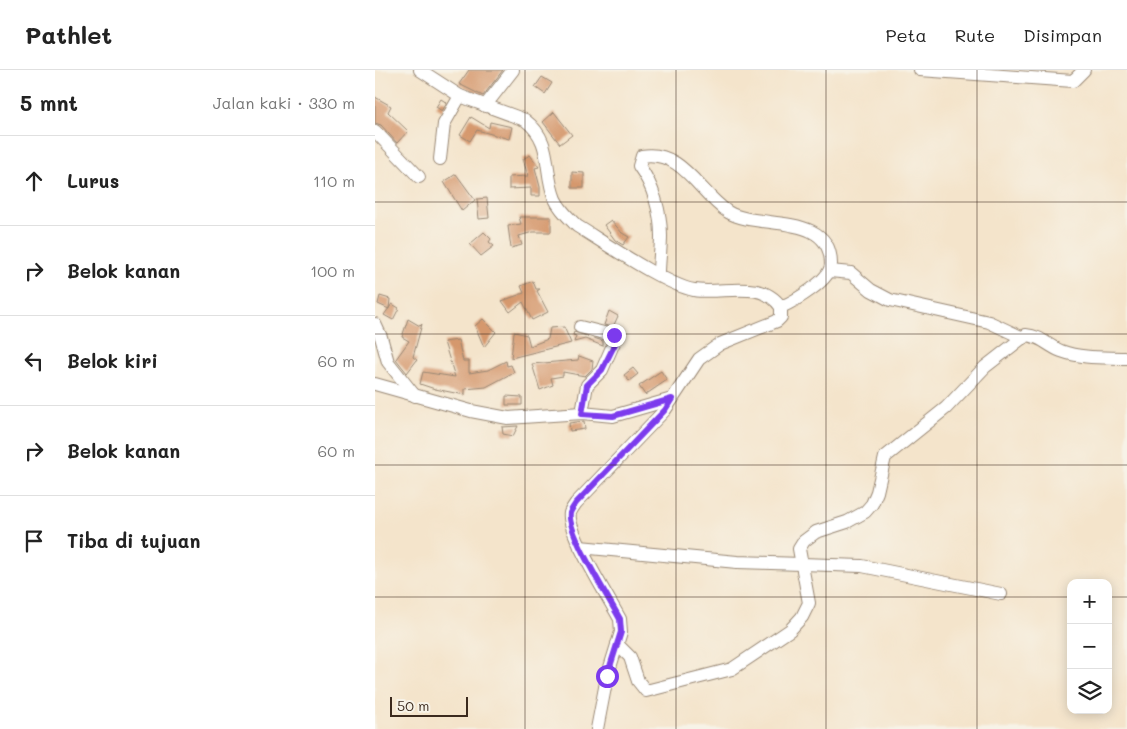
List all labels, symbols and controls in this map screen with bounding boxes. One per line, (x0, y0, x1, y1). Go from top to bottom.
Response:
text: Pathlet (25, 19, 112, 50)
text: Peta (885, 23, 927, 47)
text: Rute (955, 23, 995, 47)
text: Disimpan (1023, 23, 1102, 47)
text: 5 mnt (20, 89, 78, 116)
text: Jalan kaki · 330 m (213, 92, 355, 113)
icon: ahead (20, 167, 48, 195)
text: Lurus (67, 168, 119, 193)
text: 110 m (313, 170, 355, 191)
icon: right (20, 257, 48, 285)
text: Belok kanan (67, 258, 180, 283)
text: 100 m (310, 260, 355, 281)
route end (603, 324, 626, 347)
icon: left (20, 347, 48, 375)
text: Belok kiri (67, 348, 158, 373)
text: 60 m (318, 350, 355, 371)
icon: right (20, 437, 48, 465)
text: Belok kanan (67, 438, 180, 463)
text: 60 m (318, 440, 355, 461)
icon: arrive (20, 527, 48, 555)
text: Tiba di tujuan (67, 528, 200, 553)
map controls (1067, 579, 1112, 714)
button: + (1067, 579, 1112, 624)
button: − (1067, 624, 1112, 669)
route start (596, 665, 619, 688)
button: layers (1067, 669, 1112, 714)
scale bar (390, 694, 467, 717)
text: 50 m (397, 696, 429, 715)

